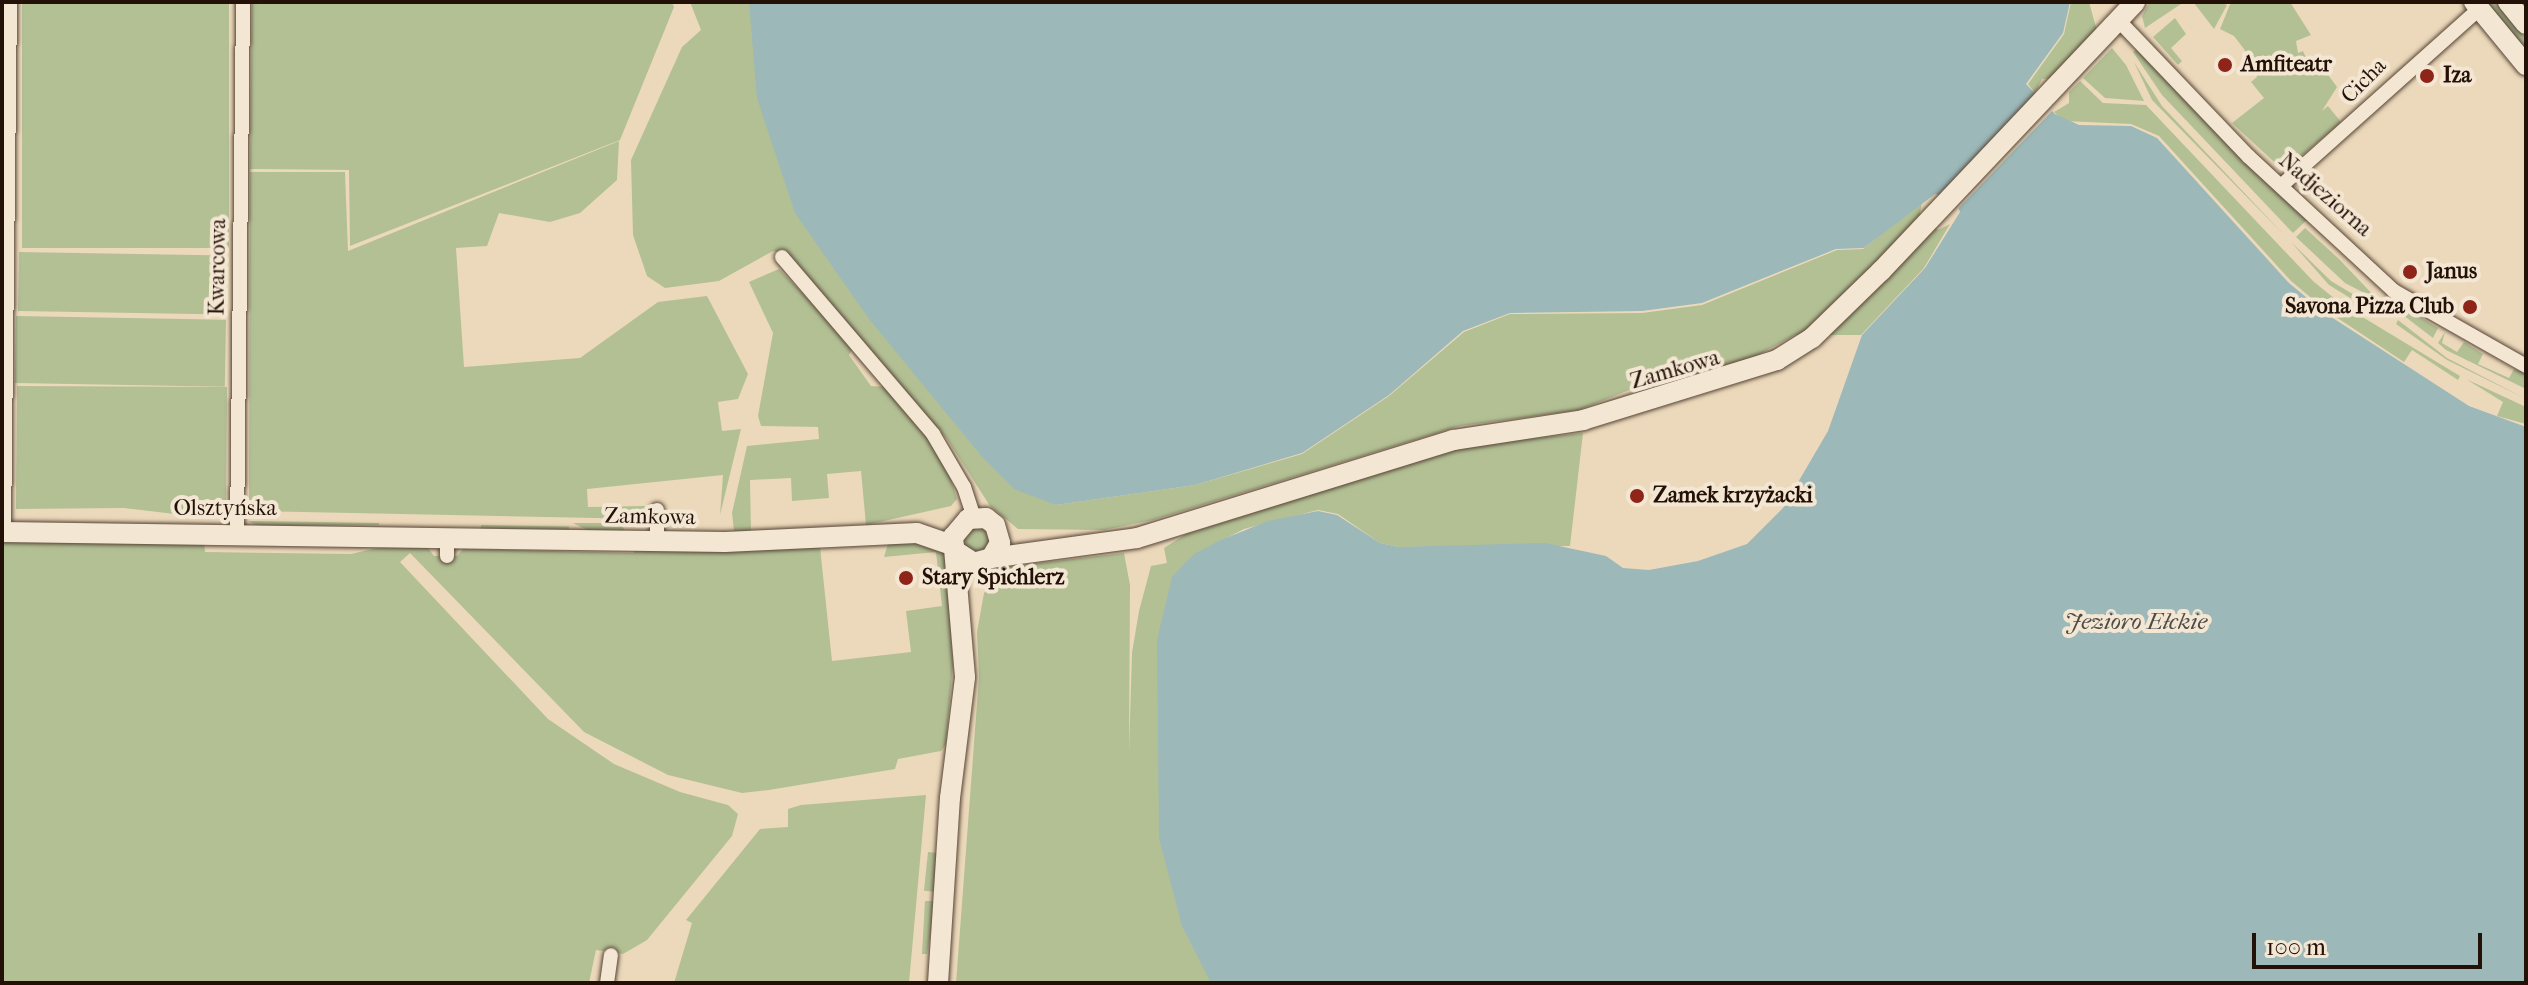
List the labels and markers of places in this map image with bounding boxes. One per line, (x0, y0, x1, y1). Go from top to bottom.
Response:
place label: Amfiteatr (2241, 52, 2332, 78)
marker: Amfiteatr (2216, 56, 2234, 74)
place label: Iza (2443, 63, 2471, 89)
marker: Iza (2418, 67, 2436, 85)
place label: Janus (2426, 259, 2477, 285)
marker: Janus (2401, 263, 2419, 281)
place label: Savona Pizza Club (2285, 294, 2454, 320)
marker: Savona Pizza Club (2461, 298, 2479, 316)
place label: Zamek krzyżacki (1653, 483, 1813, 509)
marker: Zamek krzyżacki (1628, 487, 1646, 505)
place label: Stary Spichlerz (922, 565, 1065, 591)
marker: Stary Spichlerz (897, 569, 915, 587)

